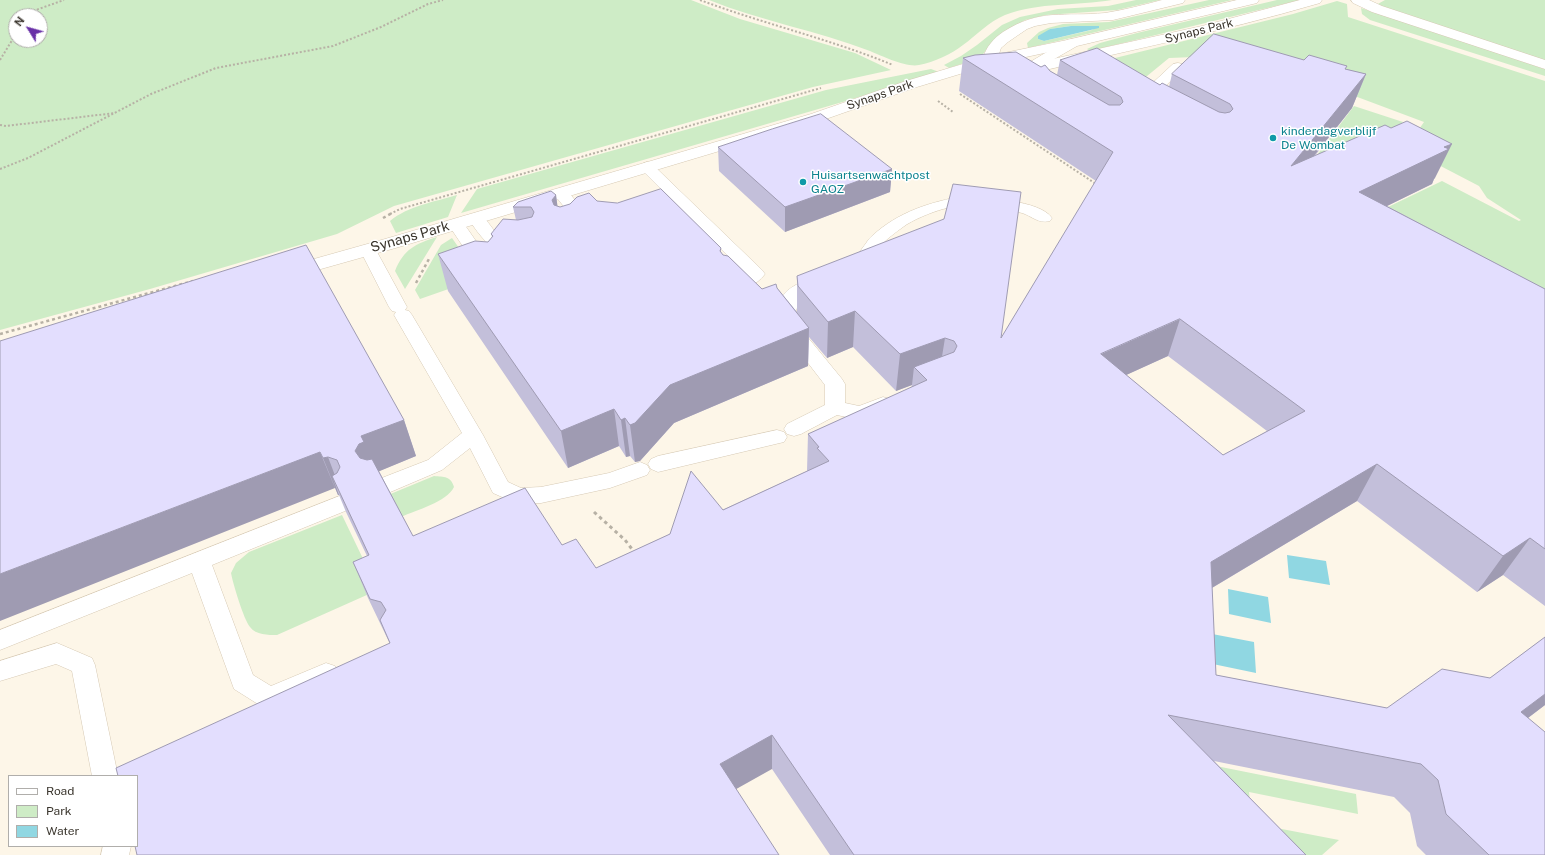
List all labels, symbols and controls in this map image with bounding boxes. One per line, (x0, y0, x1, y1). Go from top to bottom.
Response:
north arrow (8, 8, 48, 48)
text: N (12, 14, 27, 28)
street label: Synaps Park (1163, 16, 1235, 46)
street label: Synaps Park (845, 77, 915, 113)
place label: kinderdagverblijf De Wombat (1281, 124, 1377, 152)
marker: kinderdagverblijf De Wombat (1268, 133, 1278, 143)
place label: Huisartsenwachtpost GAOZ (811, 168, 930, 196)
marker: Huisartsenwachtpost GAOZ (798, 177, 808, 187)
street label: Synaps Park (369, 218, 451, 256)
legend (8, 775, 138, 847)
text: Road (46, 784, 74, 798)
text: Park (46, 804, 72, 818)
text: Water (46, 824, 79, 838)

